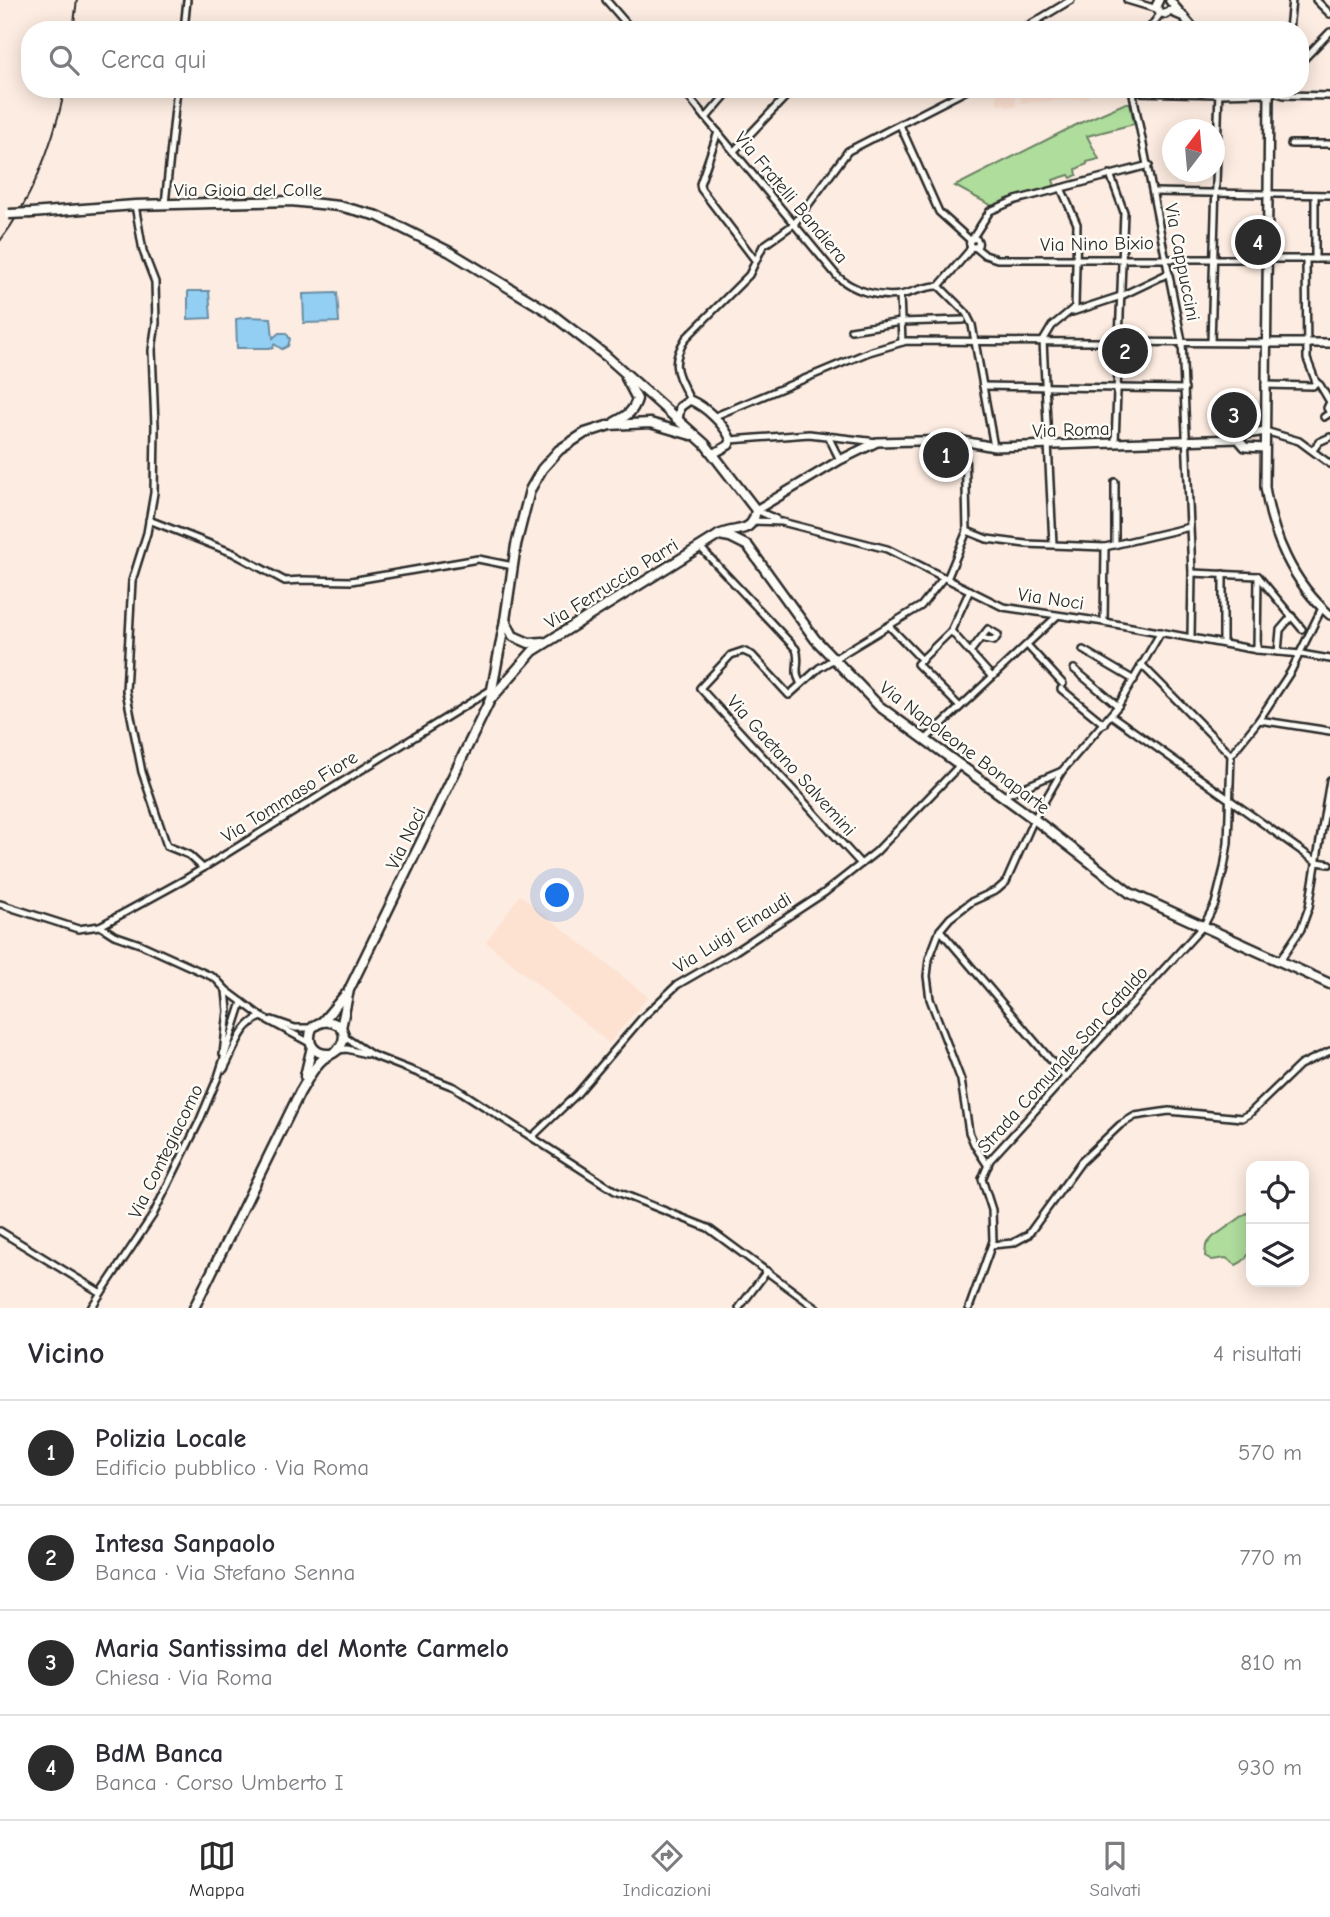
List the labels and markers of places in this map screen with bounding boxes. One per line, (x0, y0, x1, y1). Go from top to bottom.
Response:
pin: 4 (1235, 216, 1281, 268)
pin: 2 (1102, 325, 1148, 377)
pin: 3 (1211, 389, 1257, 441)
pin: 1 (923, 429, 969, 481)

